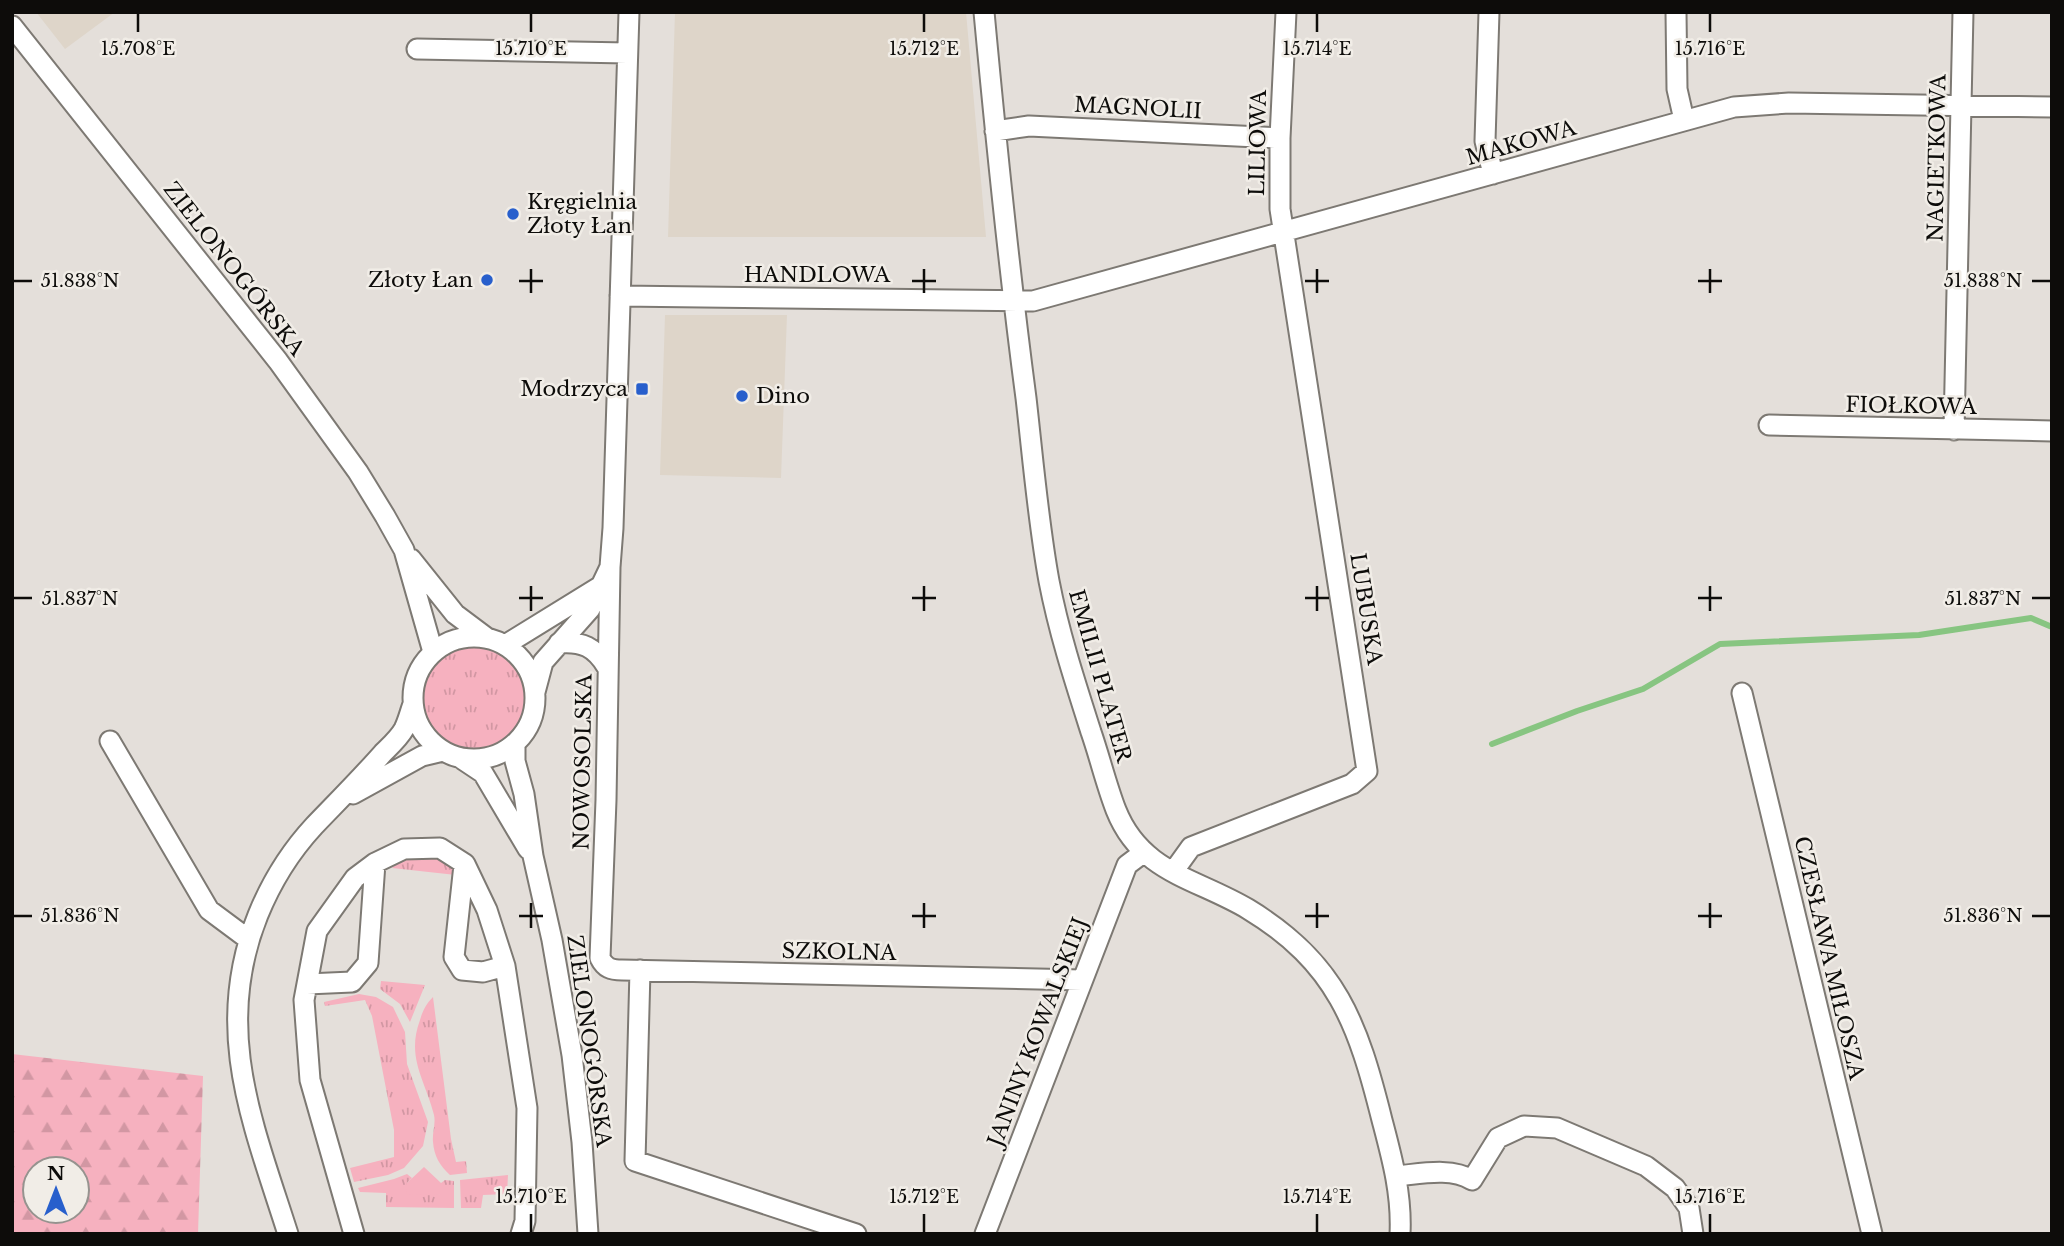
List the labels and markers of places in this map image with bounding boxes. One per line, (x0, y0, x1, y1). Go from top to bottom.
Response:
place label: Kręgielnia Złoty Łan (527, 189, 637, 239)
marker: Kręgielnia Złoty Łan (505, 206, 521, 222)
place label: Złoty Łan (368, 267, 473, 293)
marker: Złoty Łan (479, 272, 495, 288)
place label: Modrzyca (520, 376, 628, 402)
marker: Modrzyca (634, 381, 650, 397)
place label: Dino (756, 383, 810, 409)
marker: Dino (734, 388, 750, 404)

